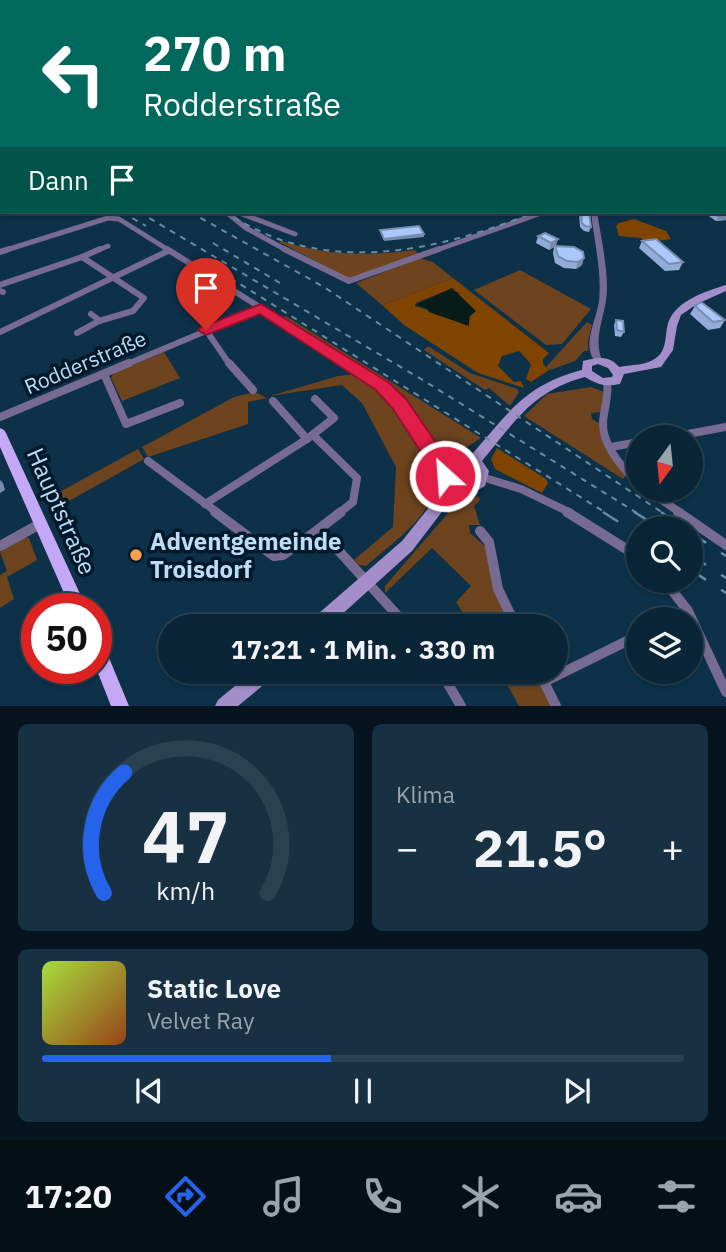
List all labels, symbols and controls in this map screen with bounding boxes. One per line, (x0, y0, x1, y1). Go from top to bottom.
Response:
text: 270 m (143, 21, 287, 84)
icon: left (28, 28, 119, 119)
text: Rodderstraße (143, 83, 341, 125)
icon: arrive (103, 161, 141, 199)
text: Dann (28, 163, 89, 197)
pin (176, 258, 236, 330)
icon: arrive (187, 269, 225, 307)
street label: Rodderstraße (20, 324, 150, 400)
north arrow (626, 425, 704, 502)
map controls (626, 425, 703, 684)
position arrow (408, 439, 482, 513)
street label: Hauptstraße (20, 443, 104, 579)
button: search (626, 516, 703, 593)
place label: Adventgemeinde Troisdorf (150, 525, 342, 585)
marker: Adventgemeinde Troisdorf (128, 547, 144, 563)
speed limit sign: 50 (21, 593, 112, 684)
button: layers (626, 607, 703, 684)
text: 17:21 · 1 Min. · 330 m (231, 632, 495, 666)
text: Klima (396, 779, 455, 809)
text: 47 (142, 789, 230, 884)
text: 21.5° (473, 814, 607, 881)
text: − (396, 823, 419, 872)
text: + (661, 823, 684, 872)
text: km/h (157, 874, 215, 907)
text: Static Love (147, 971, 281, 1005)
text: Velvet Ray (147, 1005, 254, 1035)
icon: previous (130, 1072, 168, 1110)
icon: pause (344, 1072, 382, 1110)
icon: next (558, 1072, 596, 1110)
icon: directions (161, 1172, 210, 1221)
icon: music (259, 1172, 308, 1221)
icon: phone (358, 1172, 407, 1221)
icon: climate (456, 1172, 505, 1221)
icon: car (554, 1172, 603, 1221)
icon: filters (652, 1172, 701, 1221)
text: 17:20 (25, 1175, 112, 1217)

